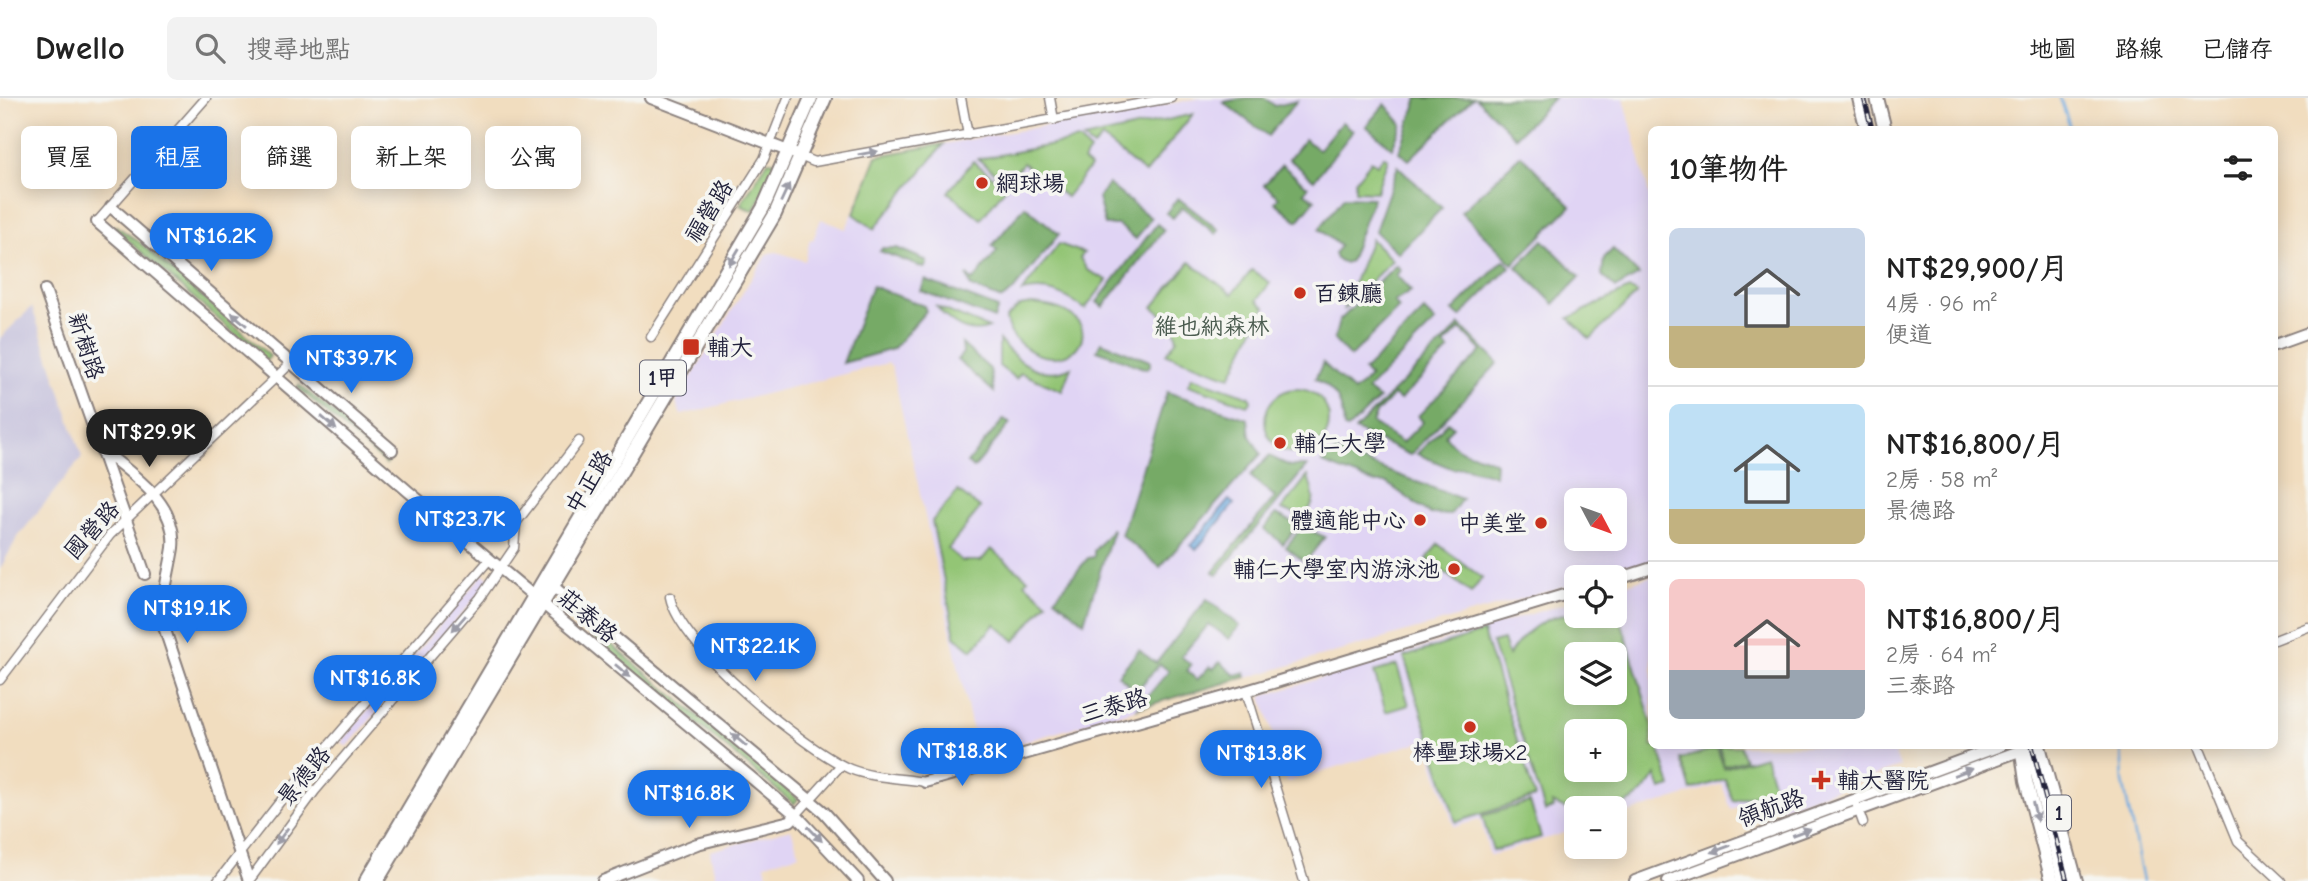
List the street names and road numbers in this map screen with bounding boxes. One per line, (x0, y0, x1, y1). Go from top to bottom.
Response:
street label: 福營路 (679, 175, 739, 247)
street label: 新樹路 (62, 309, 110, 383)
road number: 1甲 (640, 360, 686, 396)
street label: 中正路 (560, 445, 618, 519)
street label: 國營路 (59, 495, 125, 565)
street label: 莊泰路 (553, 583, 623, 649)
street label: 三泰路 (1077, 684, 1151, 728)
street label: 景德路 (272, 741, 336, 811)
street label: 領航路 (1734, 784, 1808, 832)
road number: 1 (2047, 796, 2071, 830)

